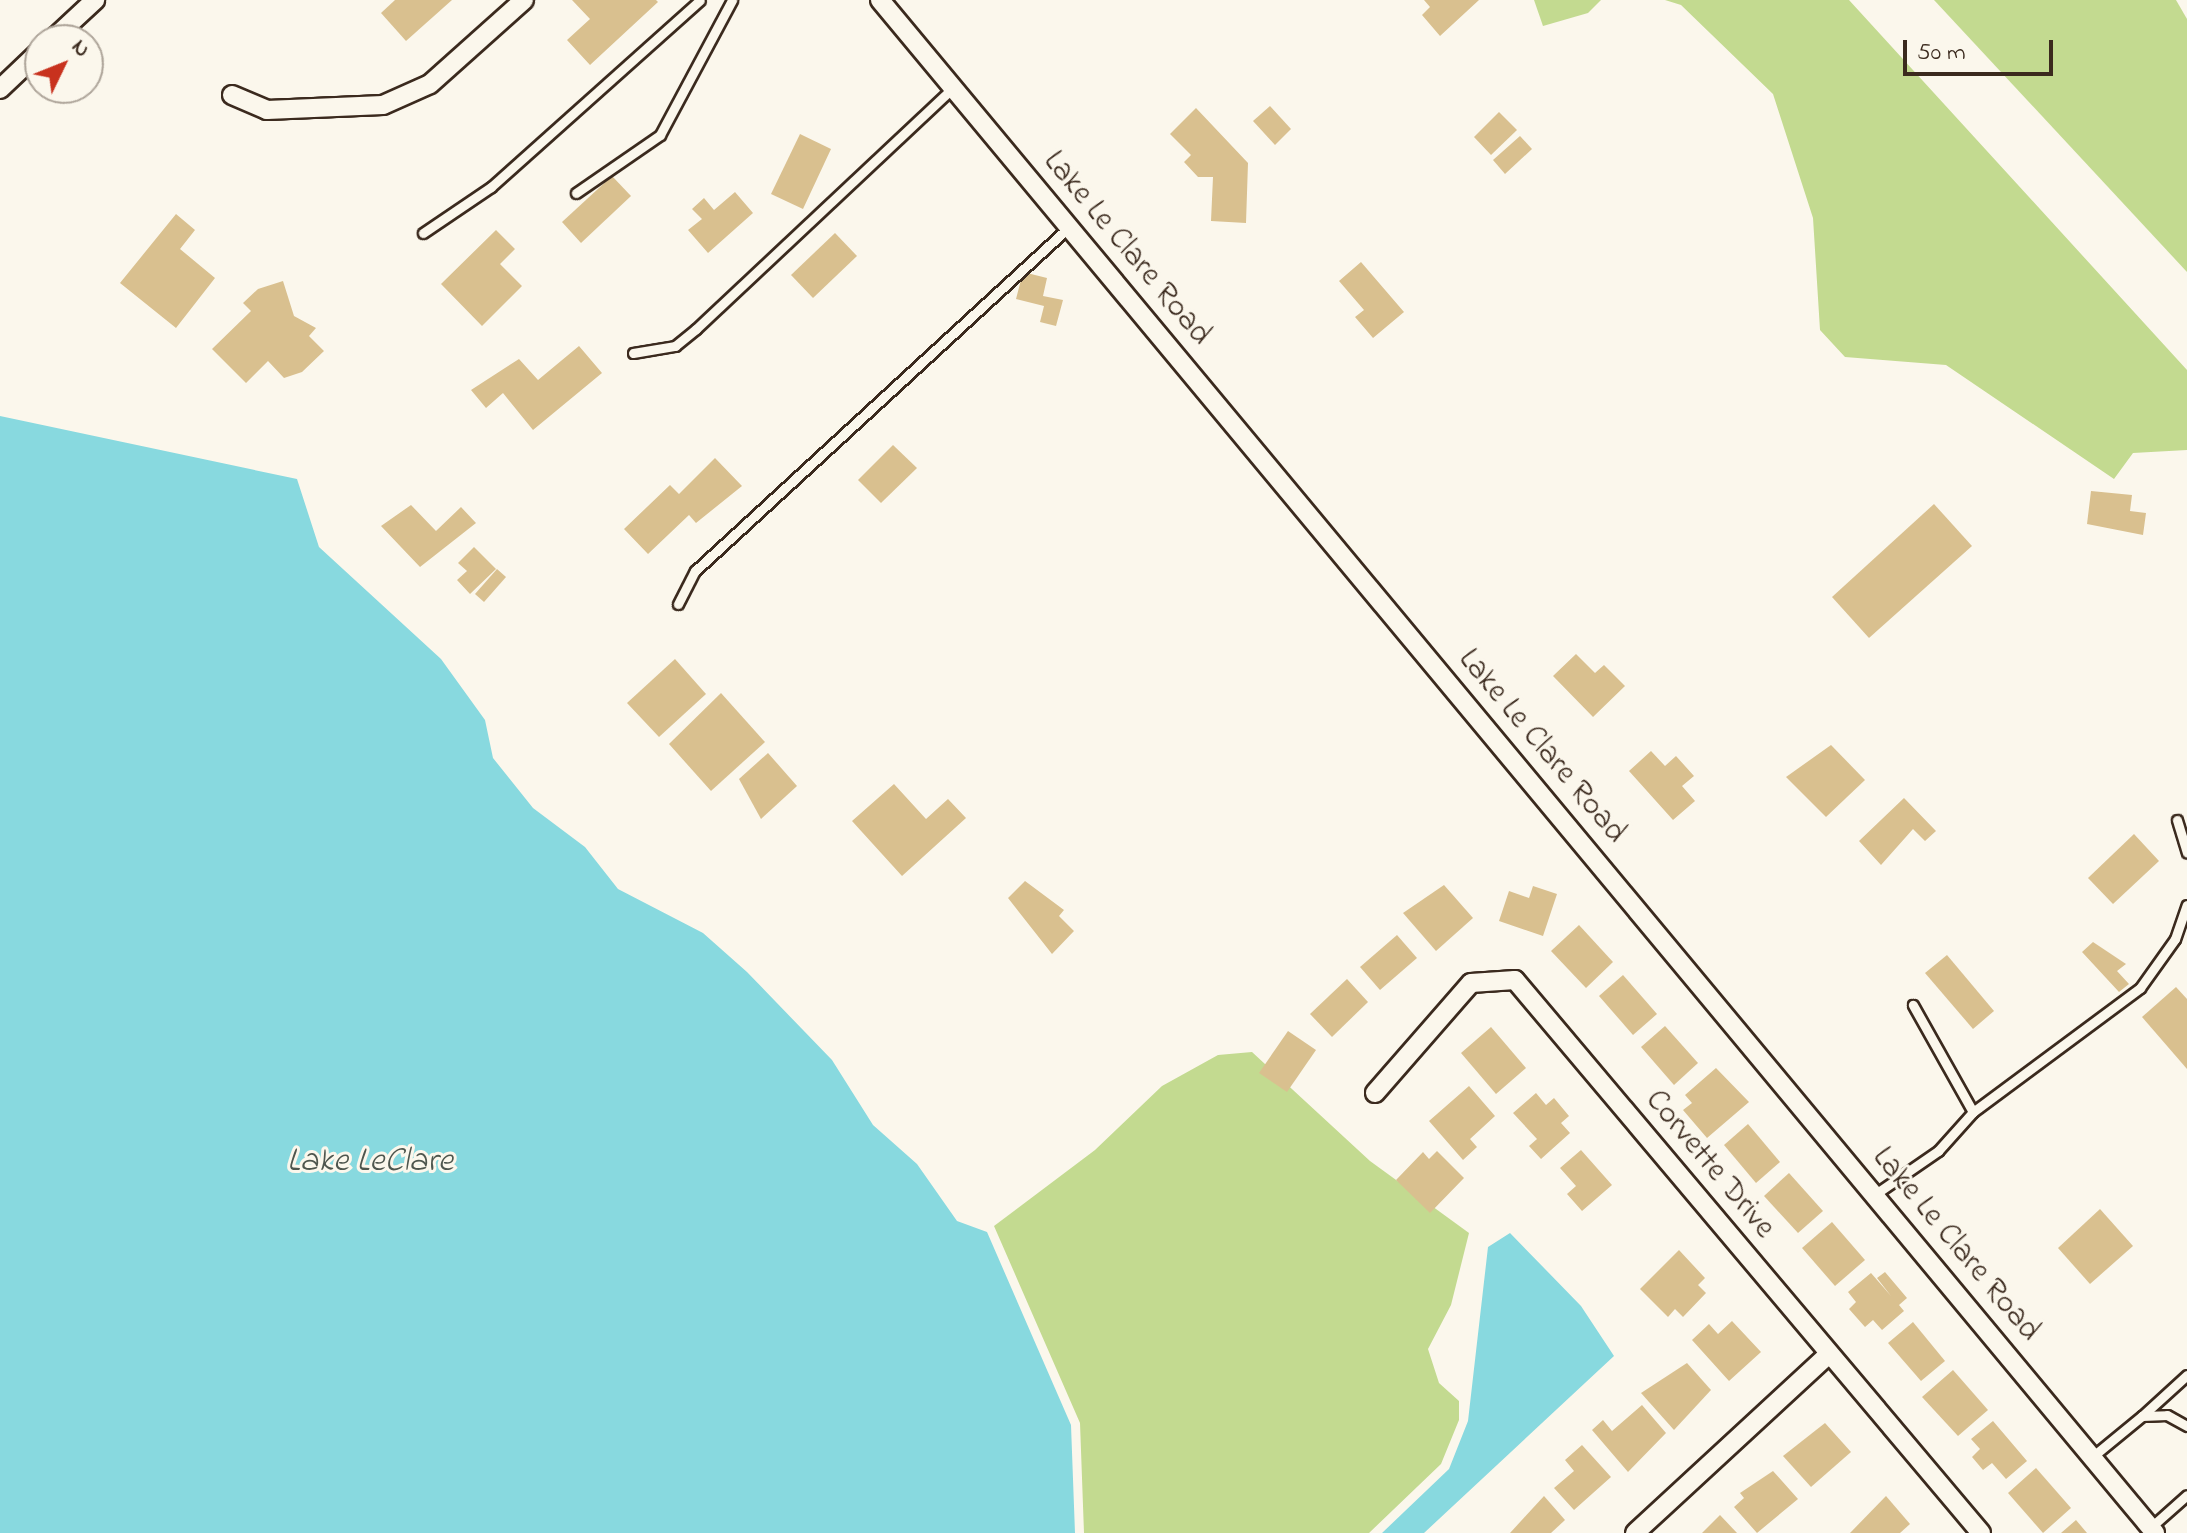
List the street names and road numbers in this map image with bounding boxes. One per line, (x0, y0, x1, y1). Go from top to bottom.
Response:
street label: Lake Le Clare Road (1034, 144, 1218, 354)
street label: Lake Le Clare Road (1449, 642, 1633, 852)
street label: Corvette Drive (1636, 1083, 1782, 1247)
street label: Lake Le Clare Road (1863, 1140, 2047, 1350)

